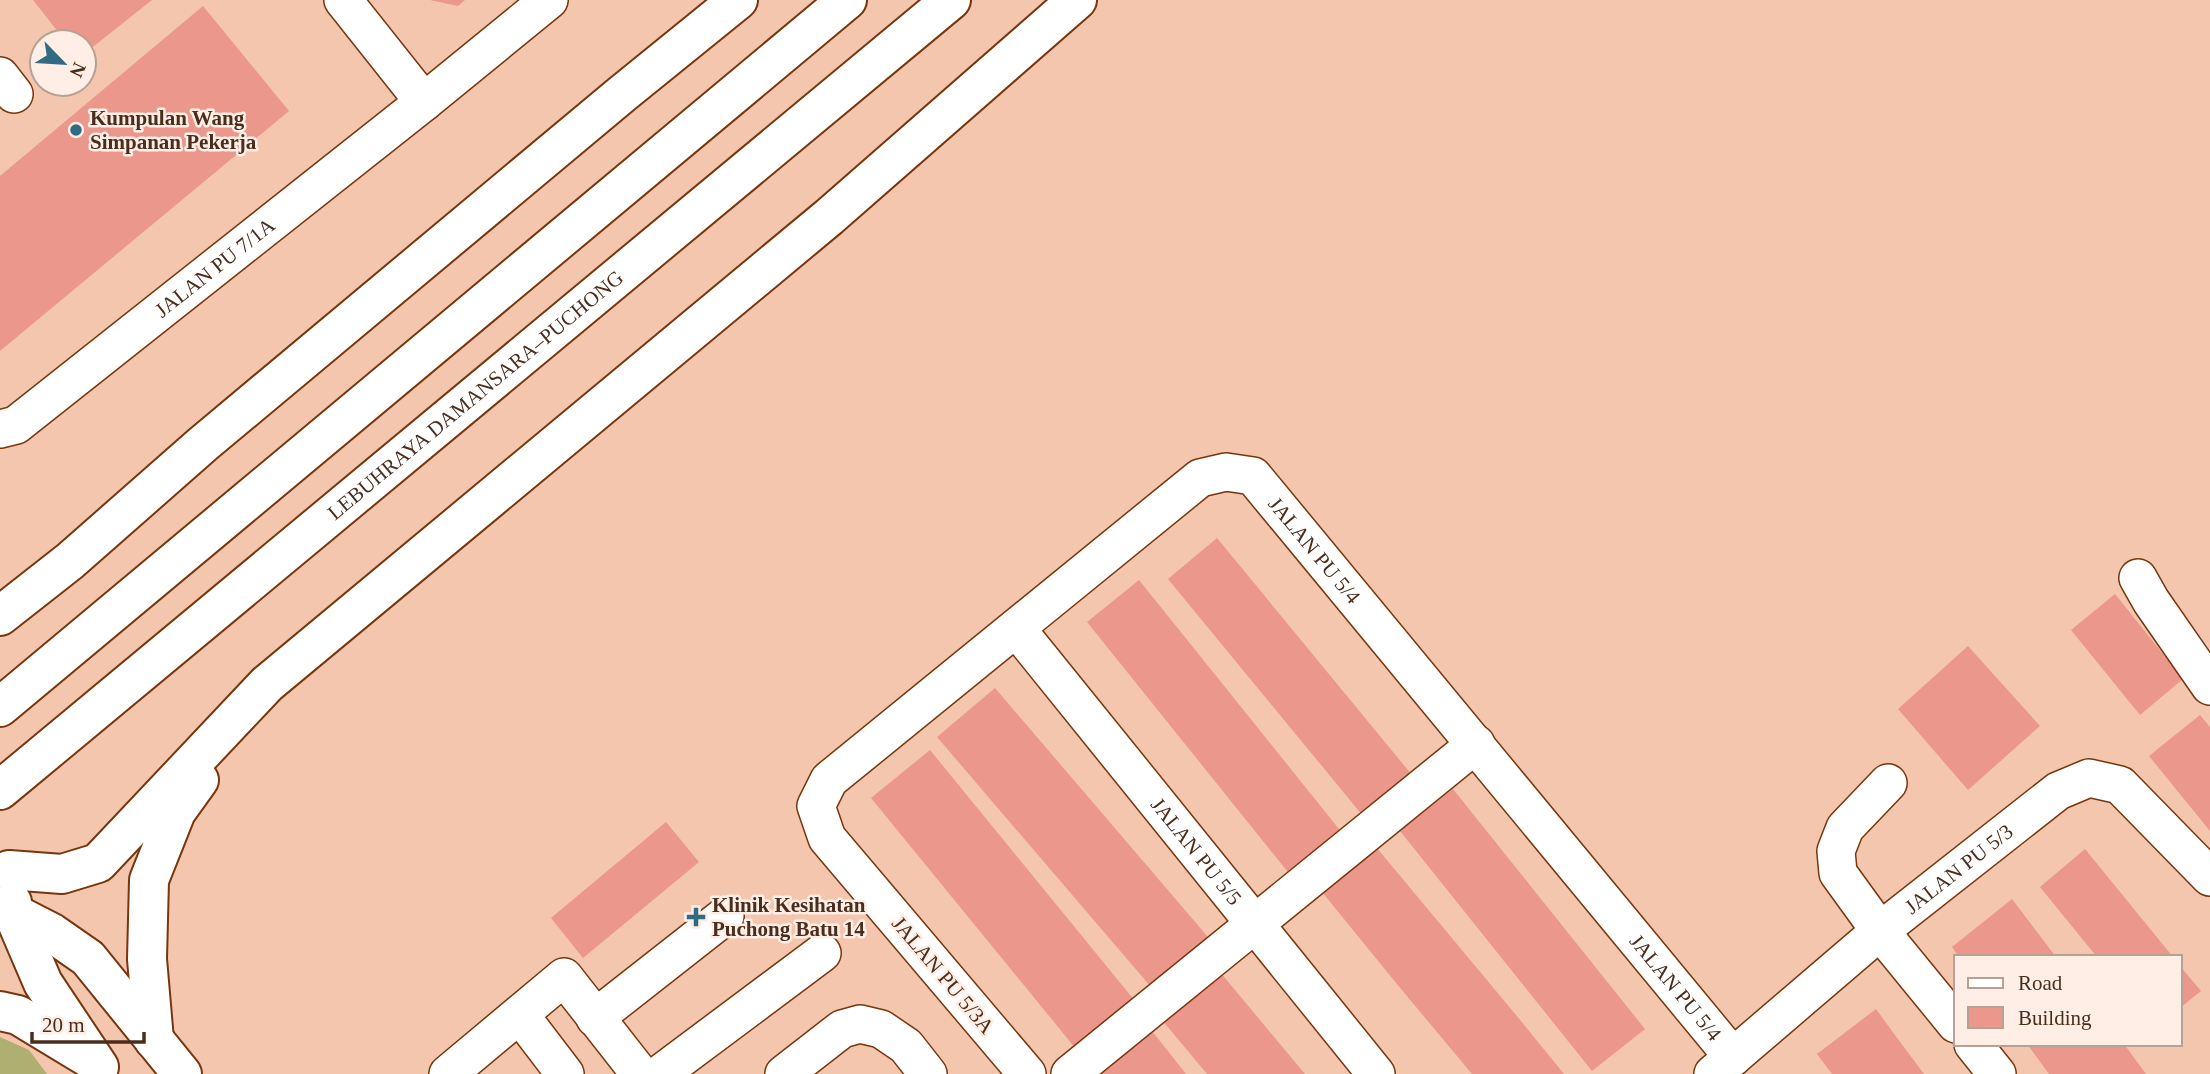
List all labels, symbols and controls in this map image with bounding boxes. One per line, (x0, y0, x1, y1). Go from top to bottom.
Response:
north arrow (28, 28, 98, 98)
text: N (65, 59, 90, 81)
place label: Kumpulan Wang Simpanan Pekerja (90, 106, 257, 154)
marker: Kumpulan Wang Simpanan Pekerja (68, 122, 84, 138)
street label: JALAN PU 7/1A (150, 212, 280, 322)
street label: LEBUHRAYA DAMANSARA–PUCHONG (323, 265, 628, 525)
street label: JALAN PU 5/4 (1264, 492, 1366, 609)
street label: JALAN PU 5/5 (1146, 793, 1247, 910)
street label: JALAN PU 5/3 (1900, 819, 2018, 919)
place label: Klinik Kesihatan Puchong Batu 14 (712, 893, 866, 941)
marker: Klinik Kesihatan Puchong Batu 14 (686, 907, 706, 927)
street label: JALAN PU 5/3A (887, 911, 1000, 1039)
street label: JALAN PU 5/4 (1625, 929, 1727, 1046)
legend (1954, 955, 2182, 1046)
text: Road (2018, 971, 2063, 995)
scale bar (32, 1000, 144, 1044)
text: Building (2018, 1006, 2092, 1030)
text: 20 m (42, 1013, 85, 1037)

